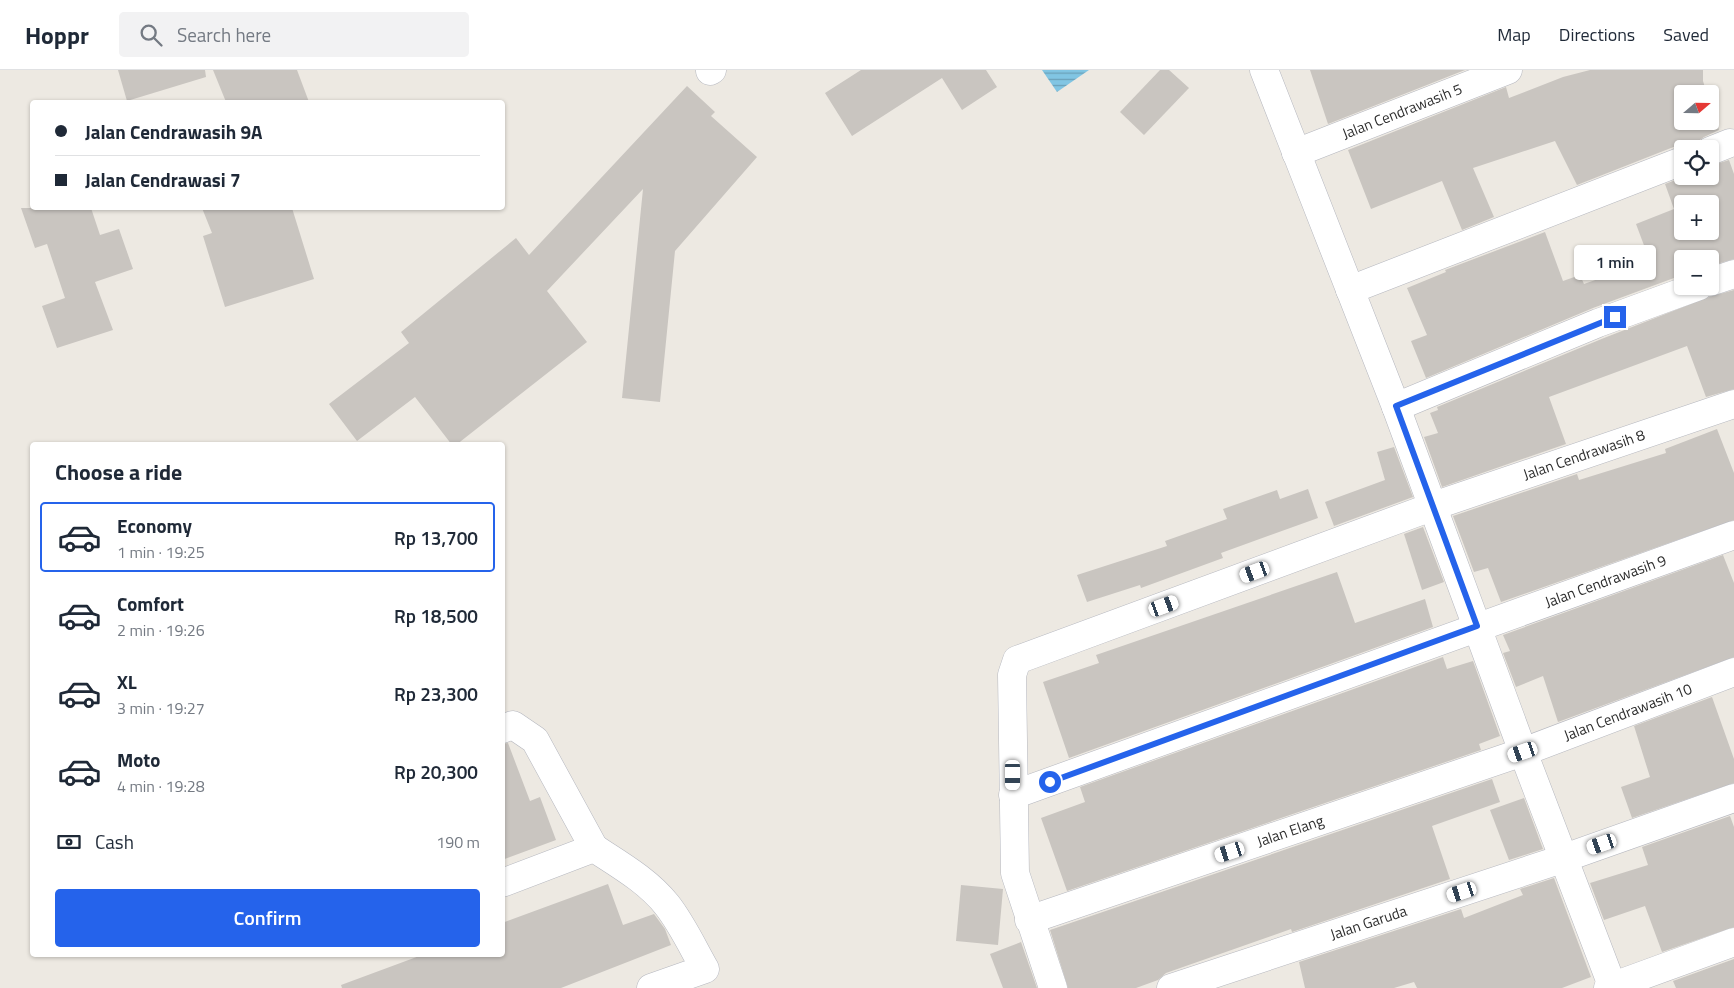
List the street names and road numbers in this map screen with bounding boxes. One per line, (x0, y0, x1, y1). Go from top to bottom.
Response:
street label: Jalan Cendrawasih 5 (1338, 77, 1466, 145)
street label: Jalan Cendrawasih 8 (1520, 423, 1648, 486)
street label: Jalan Cendrawasih 9 (1542, 548, 1669, 613)
street label: Jalan Cendrawasih 10 (1560, 677, 1695, 747)
street label: Jalan Elang (1254, 809, 1327, 853)
street label: Jalan Garuda (1327, 899, 1410, 946)

